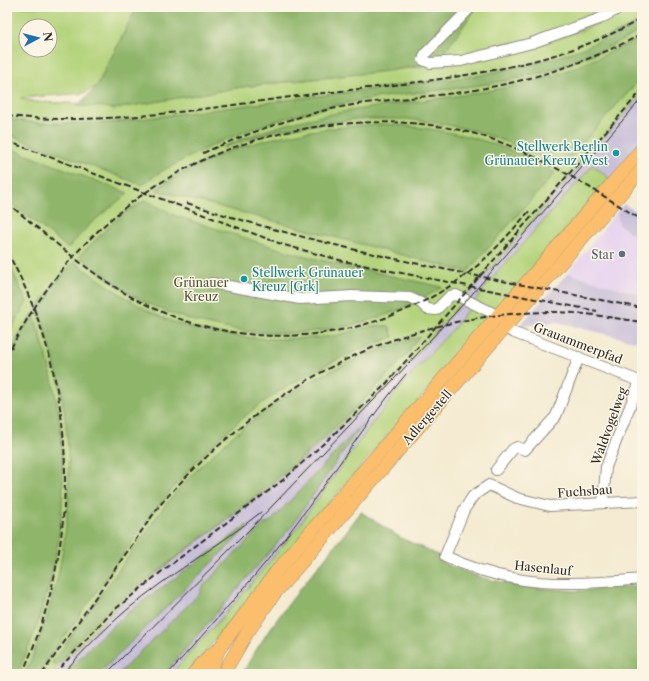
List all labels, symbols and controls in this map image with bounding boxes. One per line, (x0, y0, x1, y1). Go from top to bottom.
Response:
north arrow (18, 18, 58, 58)
text: N (40, 31, 56, 43)
place label: Stellwerk Berlin Grünauer Kreuz West (485, 139, 609, 168)
marker: Stellwerk Berlin Grünauer Kreuz West (611, 148, 621, 158)
place label: Star (591, 247, 614, 262)
marker: Star (617, 249, 627, 259)
place label: Stellwerk Grünauer Kreuz [Grk] (252, 265, 363, 294)
marker: Stellwerk Grünauer Kreuz [Grk] (239, 274, 249, 284)
park label: Grünauer Kreuz (174, 275, 228, 304)
street label: Grauammerpfad (531, 319, 625, 367)
street label: Waldvogelweg (588, 384, 630, 468)
street label: Adlergestell (399, 386, 455, 448)
street label: Fuchsbau (557, 482, 614, 500)
street label: Hasenlauf (514, 558, 574, 579)

